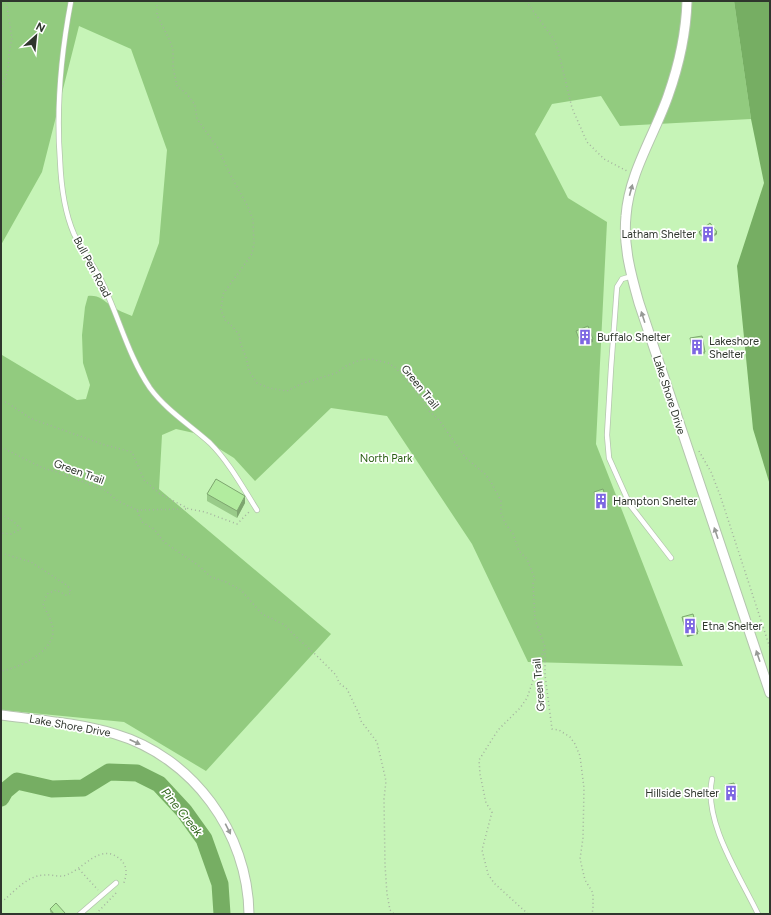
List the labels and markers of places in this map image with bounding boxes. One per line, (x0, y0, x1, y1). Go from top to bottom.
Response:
building icon: Latham Shelter (699, 225, 717, 243)
place label: Latham Shelter (622, 228, 696, 241)
building icon: Buffalo Shelter (576, 328, 594, 346)
place label: Buffalo Shelter (597, 331, 671, 344)
place label: Lakeshore Shelter (709, 335, 759, 361)
building icon: Lakeshore Shelter (688, 338, 706, 356)
building icon: Hampton Shelter (592, 492, 610, 510)
place label: Hampton Shelter (613, 495, 698, 508)
building icon: Etna Shelter (681, 617, 699, 635)
place label: Etna Shelter (702, 620, 763, 633)
building icon: Hillside Shelter (722, 784, 740, 802)
place label: Hillside Shelter (645, 787, 719, 800)

